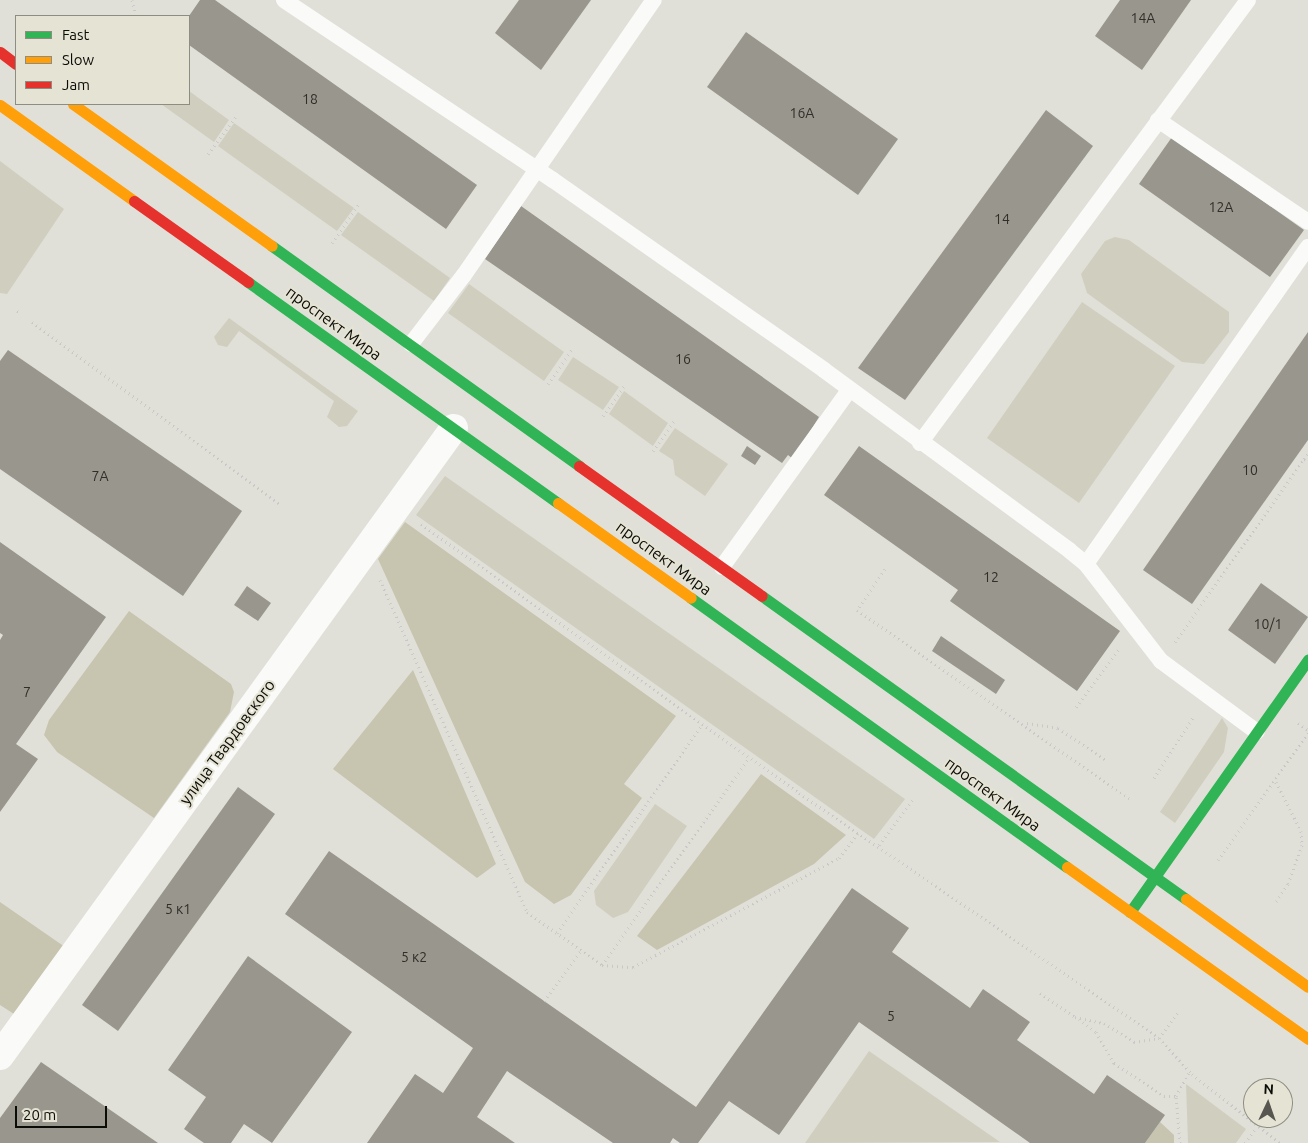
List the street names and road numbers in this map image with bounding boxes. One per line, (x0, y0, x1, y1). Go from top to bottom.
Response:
street label: проспект Мира (283, 282, 385, 364)
street label: проспект Мира (613, 517, 715, 599)
street label: улица Твардовского (175, 676, 279, 808)
street label: проспект Мира (942, 753, 1044, 835)

